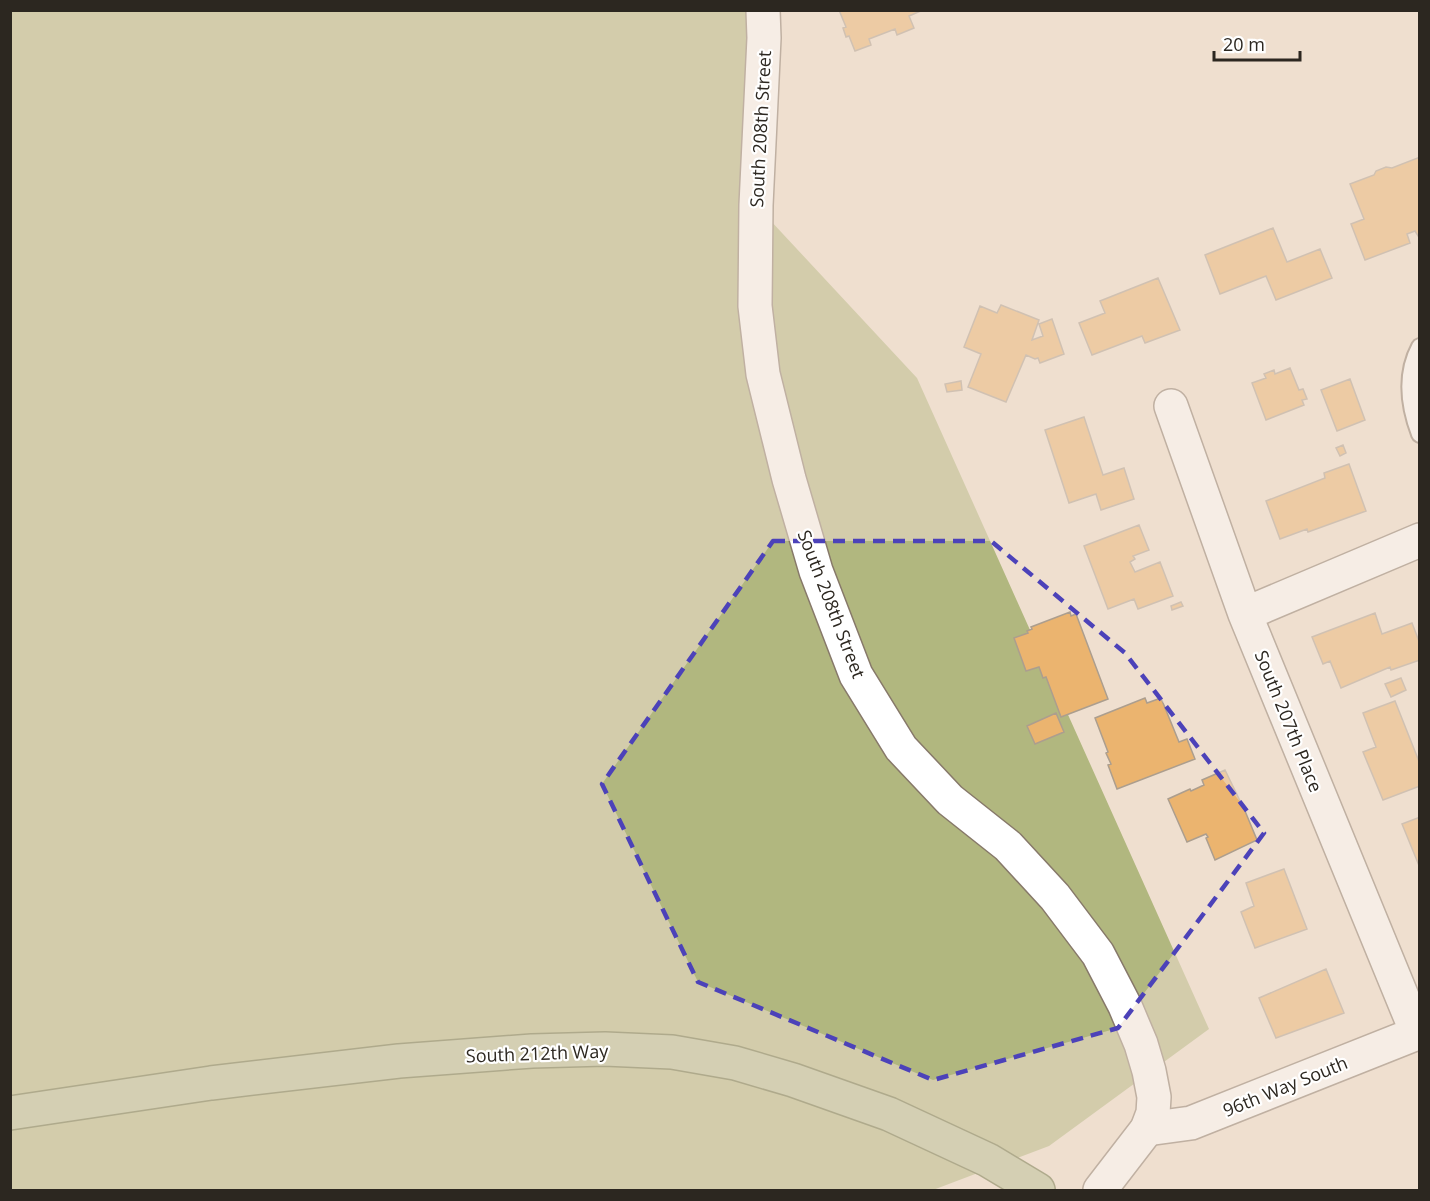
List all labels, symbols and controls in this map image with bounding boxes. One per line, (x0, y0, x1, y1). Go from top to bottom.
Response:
scale bar (1214, 24, 1300, 62)
text: 20 m (1223, 32, 1265, 56)
street label: South 208th Street (744, 50, 776, 208)
street label: South 208th Street (793, 526, 871, 682)
street label: South 207th Place (1250, 647, 1328, 795)
street label: South 212th Way (465, 1038, 610, 1067)
street label: 96th Way South (1219, 1050, 1351, 1122)

